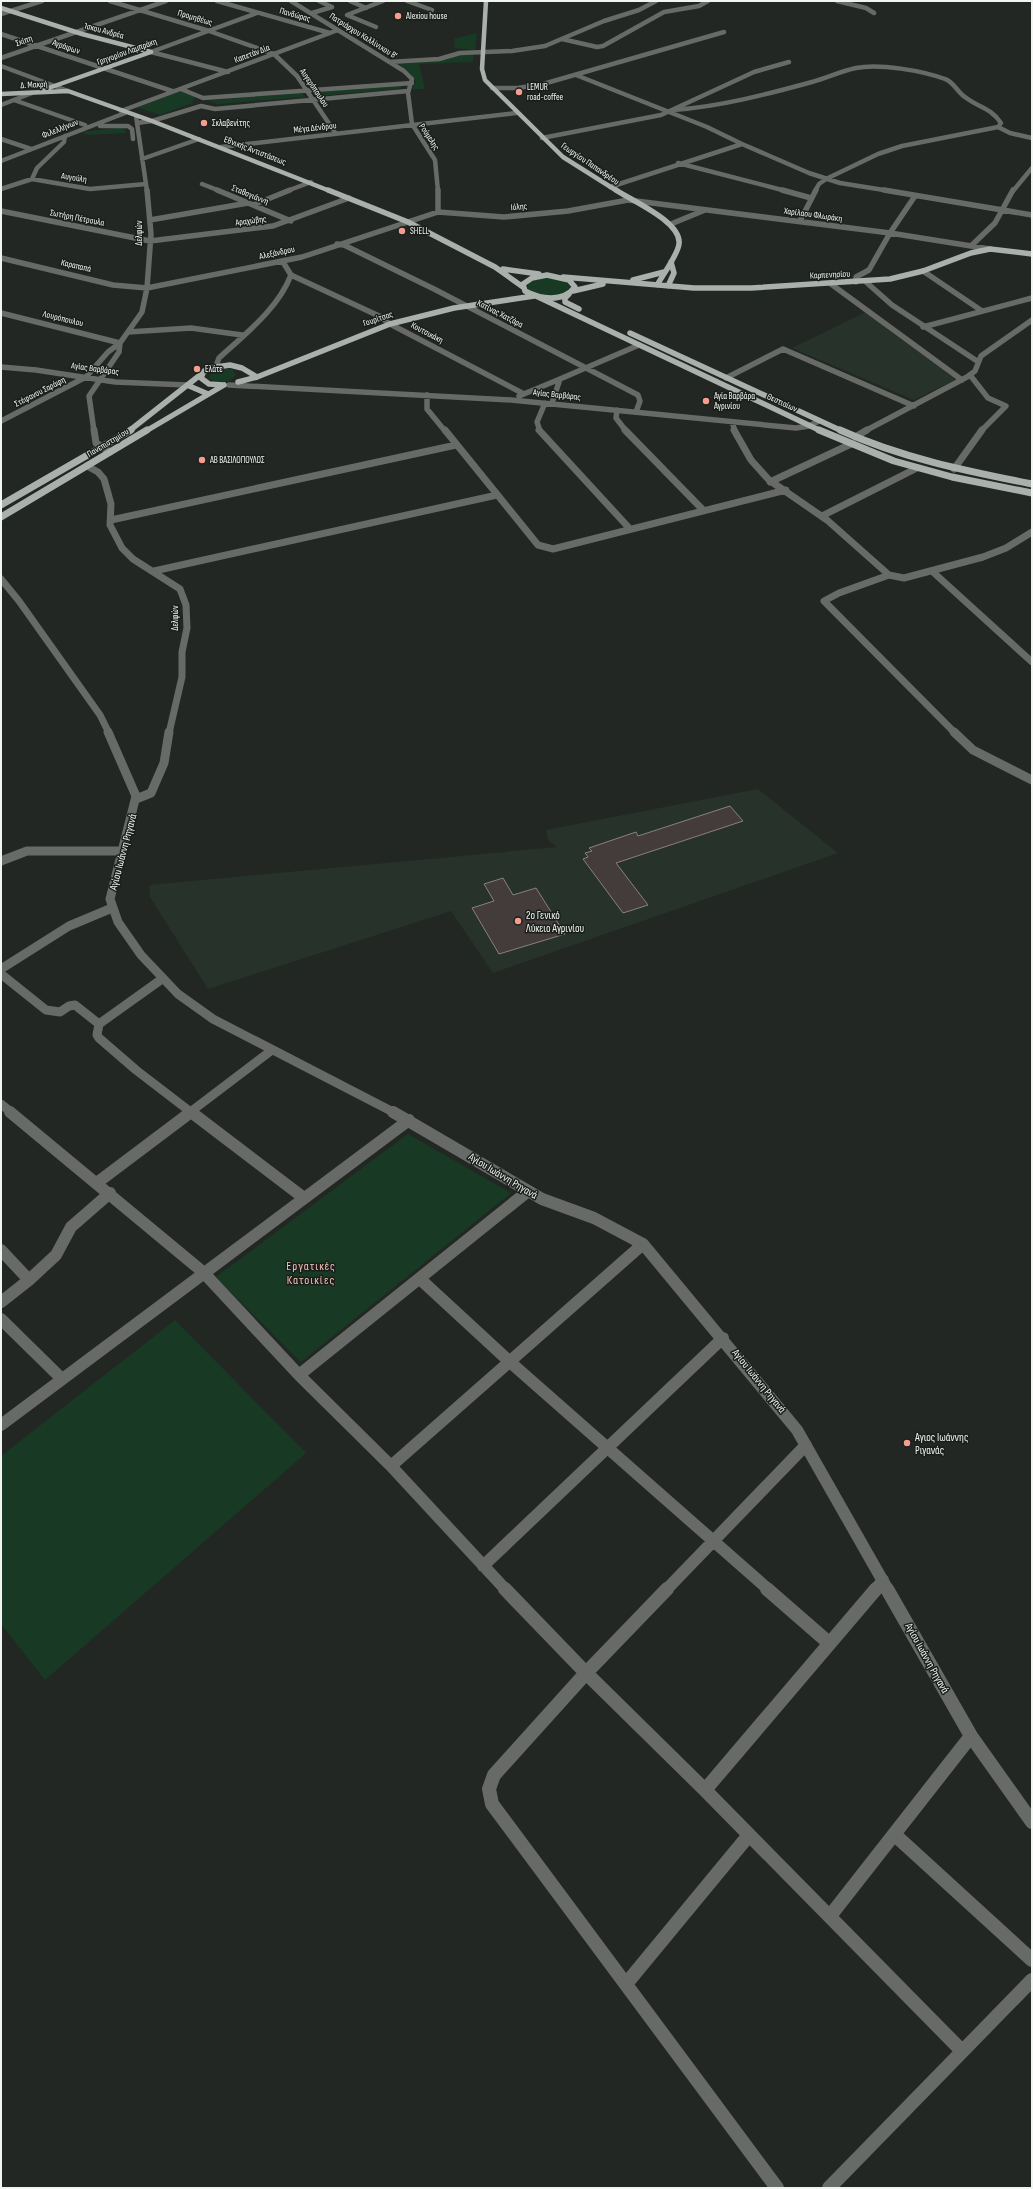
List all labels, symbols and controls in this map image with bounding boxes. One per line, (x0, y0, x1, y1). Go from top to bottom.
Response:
street label: Πανδώρας (278, 5, 312, 25)
street label: Προμηθέως (176, 7, 214, 29)
street label: Πατριάρχου Καλλίνικου B' (327, 11, 399, 62)
marker: Alexiou house (393, 11, 403, 21)
place label: Alexiou house (405, 11, 448, 22)
street label: Ίσκου Ανδρέα (82, 20, 125, 42)
street label: Σκίπη (14, 33, 34, 49)
street label: Γρηγορίου Λαμπράκη (96, 36, 158, 68)
street label: Αγράφων (50, 37, 82, 57)
street label: Καπετάν Δία (233, 42, 271, 66)
street label: Αυγερόπουλου (296, 66, 331, 110)
street label: Δ. Μακρή (20, 79, 48, 91)
place label: LEMUR road-coffee (527, 82, 564, 103)
marker: LEMUR road-coffee (514, 87, 524, 97)
street label: Φιλελλήνων (40, 117, 80, 141)
marker: Σκλαβενίτης (199, 118, 209, 128)
place label: Σκλαβενίτης (212, 118, 251, 129)
street label: Μέγα Δένδρου (293, 120, 337, 136)
street label: Ρούμελης (416, 122, 442, 153)
street label: Εθνικής Αντιστάσεως (222, 134, 288, 168)
street label: Γεωργίου Παπανδρέου (559, 140, 621, 188)
street label: Αυγούλη (59, 170, 88, 185)
street label: Σταθογιάννη (230, 183, 270, 207)
street label: Ιόλης (510, 201, 528, 213)
street label: Χαρίλαου Φλωράκη (782, 205, 843, 225)
street label: Σωτήρη Πέτρουλα (49, 207, 105, 229)
street label: Αραχώβης (234, 214, 268, 228)
street label: Δελφών (134, 220, 145, 246)
marker: SHELL (397, 226, 407, 236)
place label: SHELL (410, 226, 429, 237)
street label: Αλεξάνδρου (257, 244, 296, 262)
street label: Καραπαπά (60, 257, 92, 275)
street label: Καρπενησίου (810, 268, 851, 282)
street label: Κατίνας Χατζάρα (475, 298, 525, 330)
street label: Λουρόπουλου (41, 308, 85, 329)
street label: Γουρίτσας (362, 309, 395, 329)
street label: Κουτσικάκη (409, 320, 445, 346)
street label: Αγίας Βαρβάρας (69, 360, 120, 378)
marker: Ελάτε (192, 364, 202, 374)
place label: Ελάτε (205, 364, 223, 375)
street label: Στέφανου Σαράφη (13, 374, 67, 410)
street label: Αγίας Βαρβάρας (532, 387, 582, 403)
place label: Αγία Βαρβάρα Αγρινίου (713, 391, 755, 412)
street label: Θεστιαίων (765, 391, 799, 415)
marker: Αγία Βαρβάρα Αγρινίου (701, 396, 711, 406)
street label: Πανεπιστημίου (85, 426, 131, 460)
marker: ΑΒ ΒΑΣΙΛΟΠΟΥΛΟΣ (197, 455, 207, 465)
place label: ΑΒ ΒΑΣΙΛΟΠΟΥΛΟΣ (209, 455, 265, 466)
street label: Δελφών (170, 605, 181, 631)
street label: Αγίου Ιωάννη Ρηγανά (106, 812, 139, 892)
place label: 2ο Γενικό Λύκειο Αγρινίου (525, 909, 585, 935)
marker: 2ο Γενικό Λύκειο Αγρινίου (513, 916, 523, 926)
street label: Αγίου Ιωάννη Ρηγανά (465, 1150, 540, 1202)
district label: Εργατικές Κατοικίες (286, 1259, 336, 1288)
street label: Αγίου Ιωάννη Ρηγανά (729, 1346, 789, 1416)
place label: Αγιος Ιωάννης Ριγανάς (914, 1431, 968, 1457)
marker: Αγιος Ιωάννης Ριγανάς (902, 1438, 912, 1448)
street label: Αγίου Ιωάννη Ρηγανά (902, 1620, 952, 1696)

